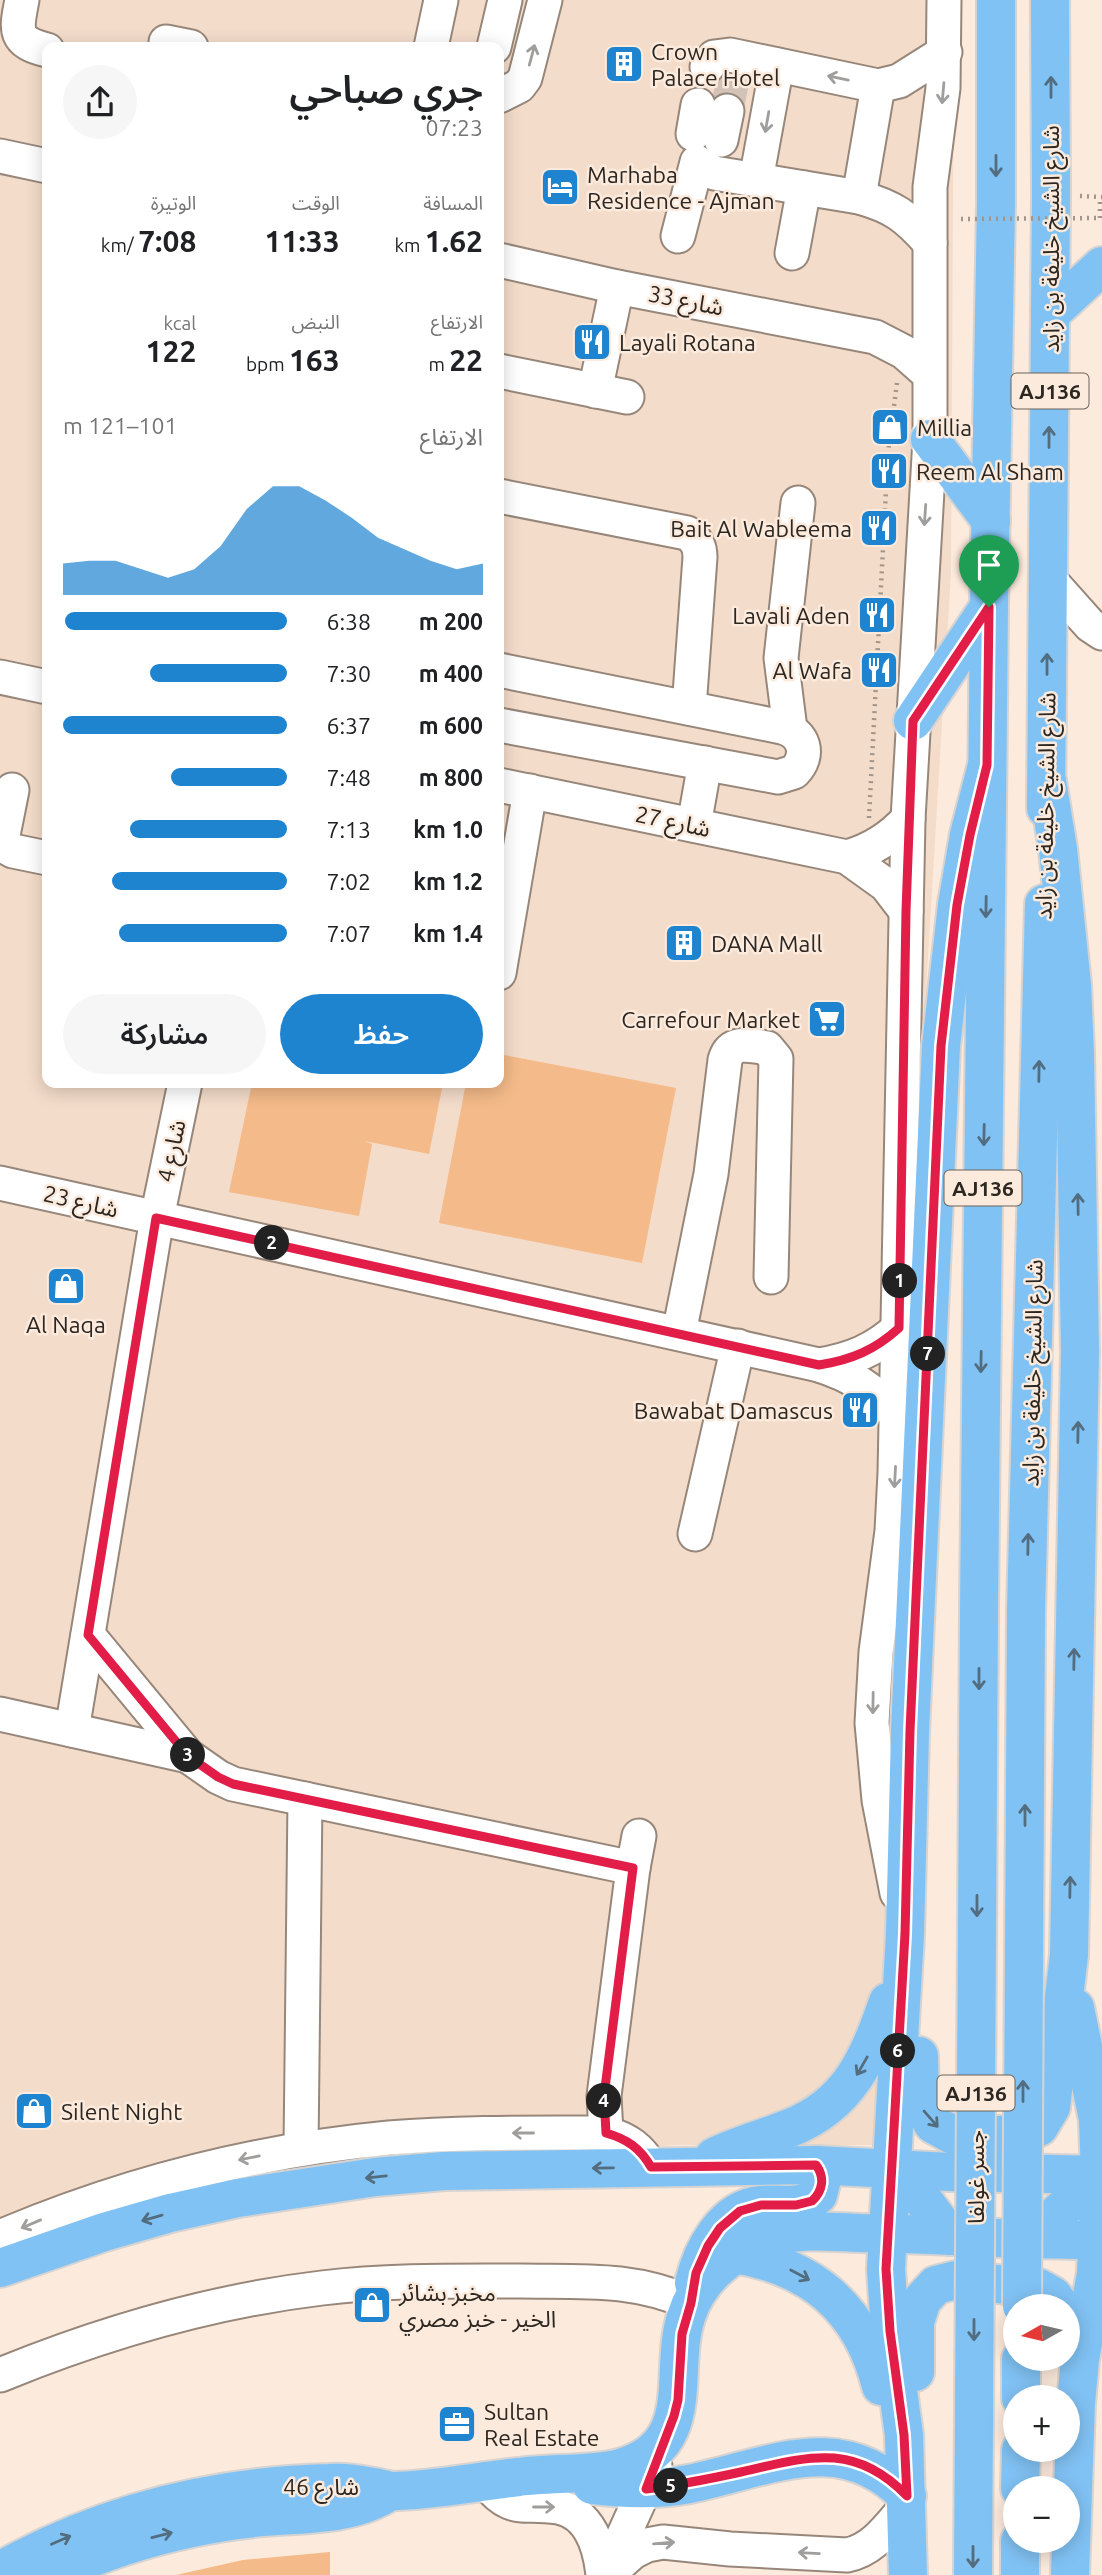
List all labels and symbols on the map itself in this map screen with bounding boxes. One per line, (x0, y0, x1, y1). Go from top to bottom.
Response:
place label: Crown Palace Hotel (651, 39, 780, 90)
building icon: Crown Palace Hotel (603, 43, 645, 85)
one-way arrow (527, 44, 540, 66)
one-way arrow (827, 70, 850, 84)
one-way arrow (1044, 76, 1058, 99)
one-way arrow (936, 81, 949, 103)
one-way arrow (760, 110, 773, 133)
street label: شارع الشيخ خليفة بن زايد (1038, 125, 1068, 353)
one-way arrow (989, 154, 1003, 177)
place label: Marhaba Residence - Ajman (587, 162, 775, 213)
hotel icon: Marhaba Residence - Ajman (539, 166, 581, 208)
street label: شارع 33 (645, 280, 726, 324)
restaurant icon: Layali Rotana (571, 321, 613, 363)
place label: Layali Rotana (619, 330, 756, 355)
road number: AJ136 (1012, 374, 1088, 408)
shop icon: Millia (869, 406, 911, 448)
place label: Millia (917, 415, 972, 440)
one-way arrow (1042, 426, 1056, 449)
restaurant icon: Reem Al Sham (868, 450, 910, 492)
place label: Reem Al Sham (916, 459, 1064, 484)
one-way arrow (919, 503, 932, 526)
restaurant icon: Bait Al Wableema (858, 507, 900, 549)
place label: Bait Al Wableema (670, 516, 852, 541)
pin (959, 535, 1019, 607)
restaurant icon: Lavali Aden (856, 594, 898, 636)
place label: Lavali Aden (732, 603, 850, 628)
restaurant icon: Al Wafa (858, 649, 900, 691)
one-way arrow (1041, 653, 1054, 676)
place label: Al Wafa (773, 658, 852, 683)
street label: شارع الشيخ خليفة بن زايد (1031, 692, 1064, 920)
street label: شارع 27 (632, 801, 713, 846)
one-way arrow (979, 895, 993, 918)
building icon: DANA Mall (663, 922, 705, 964)
place label: DANA Mall (711, 931, 822, 956)
supermarket icon: Carrefour Market (806, 998, 848, 1040)
place label: Carrefour Market (621, 1007, 800, 1032)
one-way arrow (1033, 1060, 1046, 1083)
street label: شارع 4 (152, 1118, 195, 1185)
one-way arrow (977, 1123, 991, 1146)
road number: AJ136 (944, 1170, 1021, 1206)
street label: شارع 23 (40, 1180, 121, 1227)
one-way arrow (1071, 1193, 1084, 1216)
pin: 2 (254, 1226, 290, 1260)
street label: شارع الشيخ خليفة بن زايد (1018, 1259, 1051, 1487)
pin: 1 (883, 1264, 918, 1298)
shop icon: Al Naqa (45, 1265, 87, 1307)
place label: Al Naqa (26, 1312, 106, 1337)
pin: 7 (911, 1336, 946, 1372)
one-way arrow (975, 1350, 988, 1373)
restaurant icon: Bawabat Damascus (839, 1389, 881, 1431)
place label: Bawabat Damascus (634, 1398, 833, 1423)
one-way arrow (1072, 1420, 1085, 1443)
one-way arrow (888, 1465, 901, 1488)
one-way arrow (1021, 1532, 1034, 1555)
one-way arrow (1067, 1648, 1081, 1671)
one-way arrow (972, 1667, 985, 1690)
one-way arrow (866, 1691, 879, 1714)
pin: 3 (170, 1738, 206, 1772)
one-way arrow (1018, 1804, 1032, 1827)
one-way arrow (1063, 1875, 1077, 1898)
one-way arrow (970, 1894, 984, 1917)
pin: 6 (880, 2034, 916, 2068)
one-way arrow (855, 2056, 869, 2076)
road number: AJ136 (937, 2076, 1014, 2110)
one-way arrow (1016, 2080, 1030, 2103)
pin: 4 (586, 2084, 622, 2118)
shop icon: Silent Night (13, 2090, 55, 2132)
place label: Silent Night (61, 2099, 182, 2124)
one-way arrow (923, 2110, 939, 2128)
one-way arrow (512, 2126, 535, 2140)
street label: جسر غولفا (963, 2130, 990, 2224)
one-way arrow (238, 2152, 261, 2166)
one-way arrow (592, 2161, 615, 2175)
one-way arrow (365, 2171, 387, 2184)
one-way arrow (141, 2213, 163, 2226)
one-way arrow (21, 2218, 43, 2231)
one-way arrow (789, 2269, 810, 2282)
place label: مخبز بشائر الخير - خبز مصري (398, 2280, 556, 2336)
shop icon: مخبز بشائر الخير - خبز مصري (351, 2284, 393, 2326)
north arrow (1003, 2294, 1080, 2371)
one-way arrow (967, 2318, 981, 2341)
place label: Sultan Real Estate (484, 2399, 599, 2450)
office icon: Sultan Real Estate (436, 2403, 478, 2445)
pin: 5 (654, 2468, 688, 2504)
street label: شارع 46 (283, 2474, 359, 2504)
one-way arrow (532, 2500, 555, 2514)
one-way arrow (150, 2528, 173, 2541)
one-way arrow (50, 2533, 71, 2546)
one-way arrow (652, 2536, 674, 2549)
one-way arrow (966, 2545, 980, 2568)
one-way arrow (798, 2546, 821, 2559)

